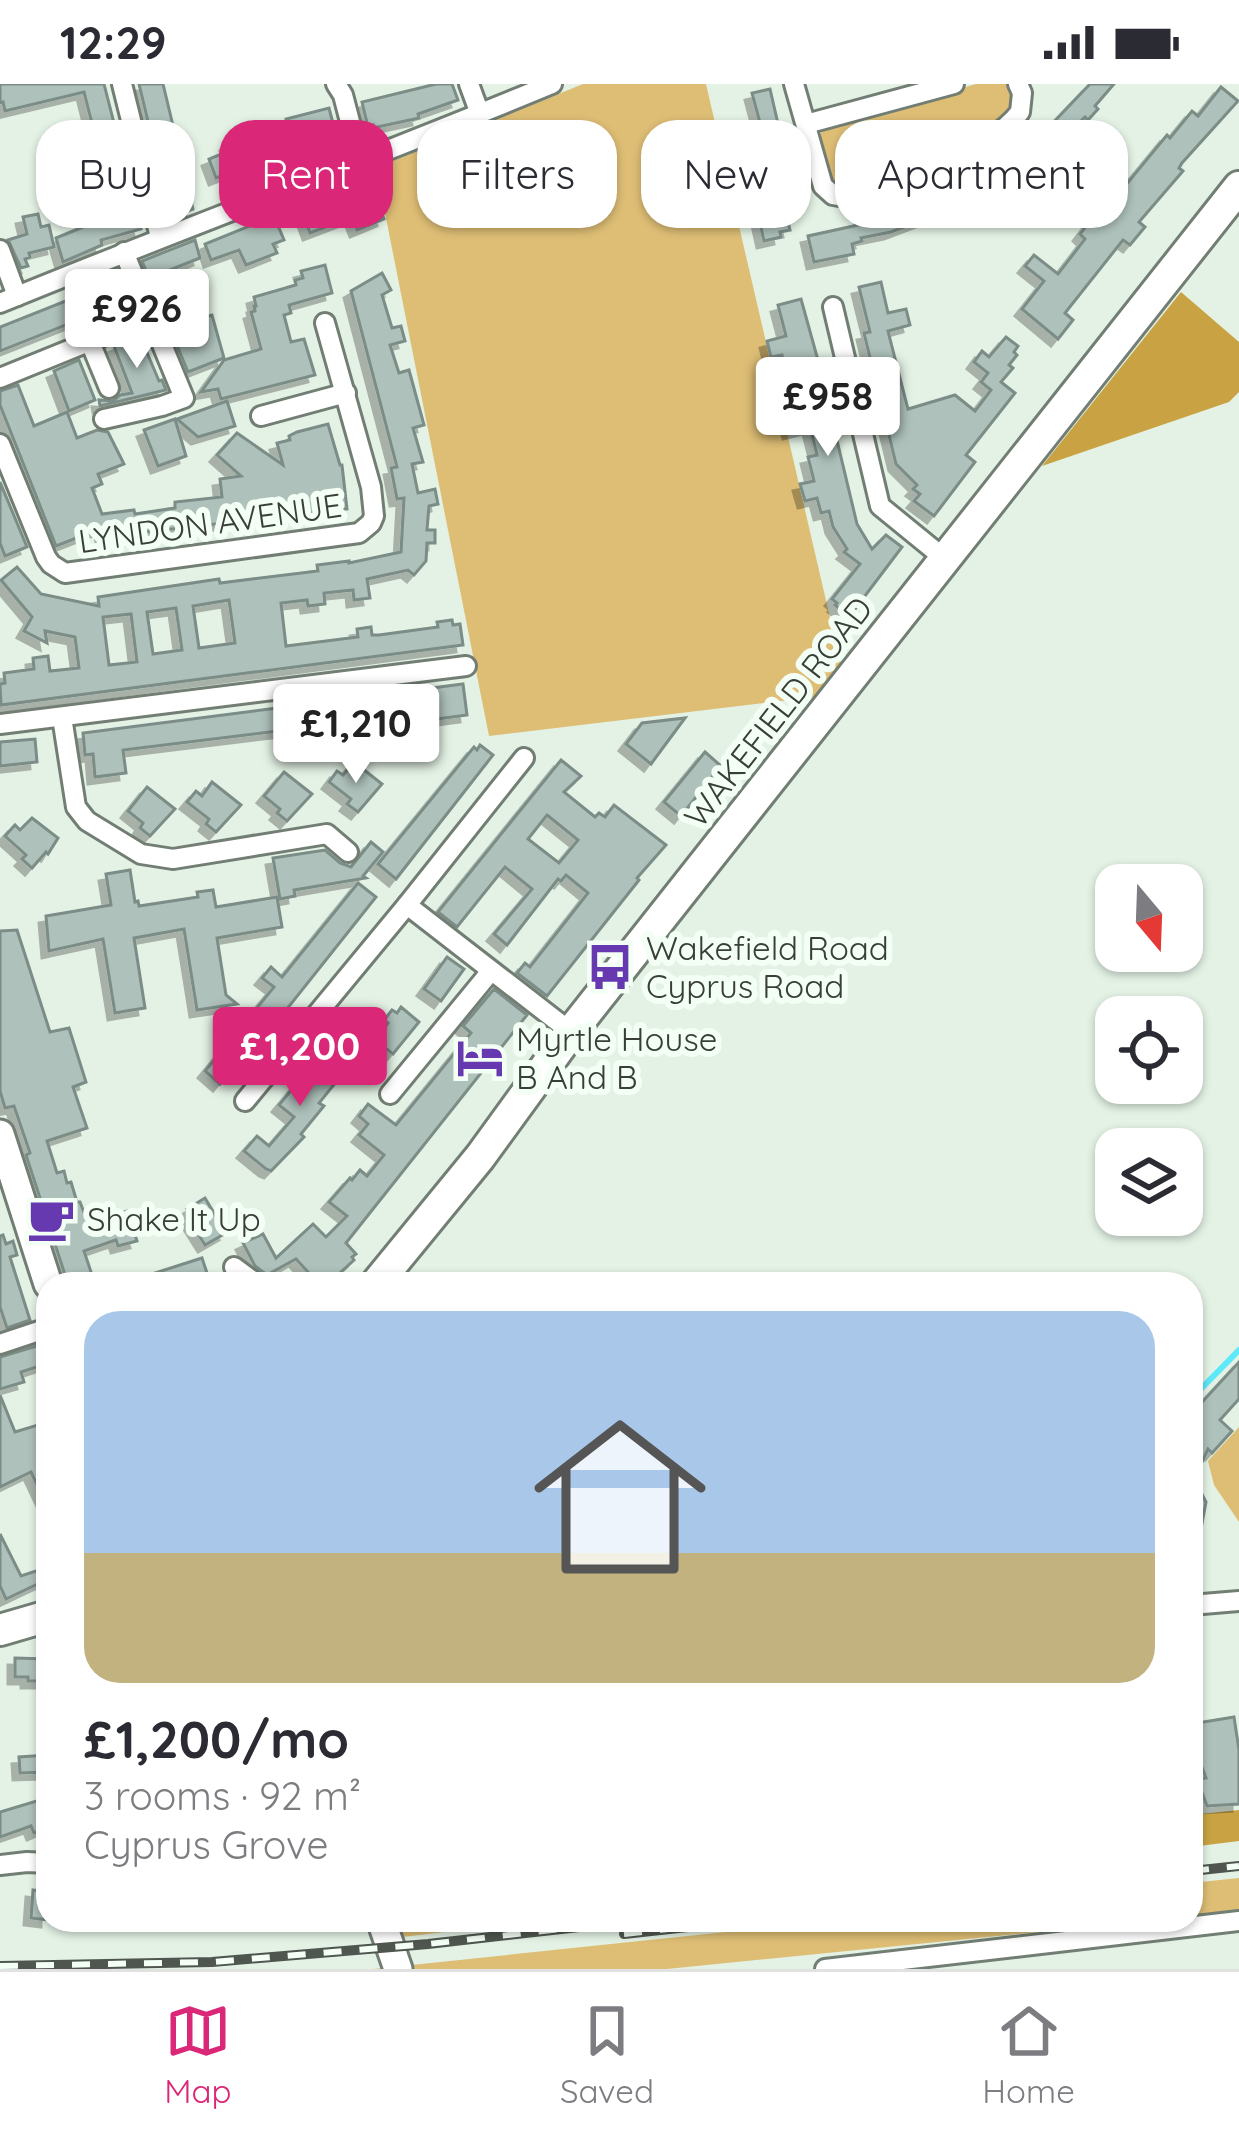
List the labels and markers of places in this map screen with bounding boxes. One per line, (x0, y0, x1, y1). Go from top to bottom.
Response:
pin: £926 (66, 269, 208, 371)
pin: £958 (757, 357, 899, 459)
pin: £1,210 (258, 684, 454, 786)
place label: Wakefield Road Cyprus Road (646, 927, 889, 1006)
bus stop icon: Wakefield Road Cyprus Road (585, 942, 635, 992)
pin: £1,200 (202, 1007, 398, 1109)
place label: Myrtle House B And B (516, 1018, 717, 1097)
hotel icon: Myrtle House B And B (455, 1033, 505, 1083)
cafe icon: Shake It Up (26, 1194, 76, 1244)
place label: Shake It Up (87, 1198, 261, 1239)

